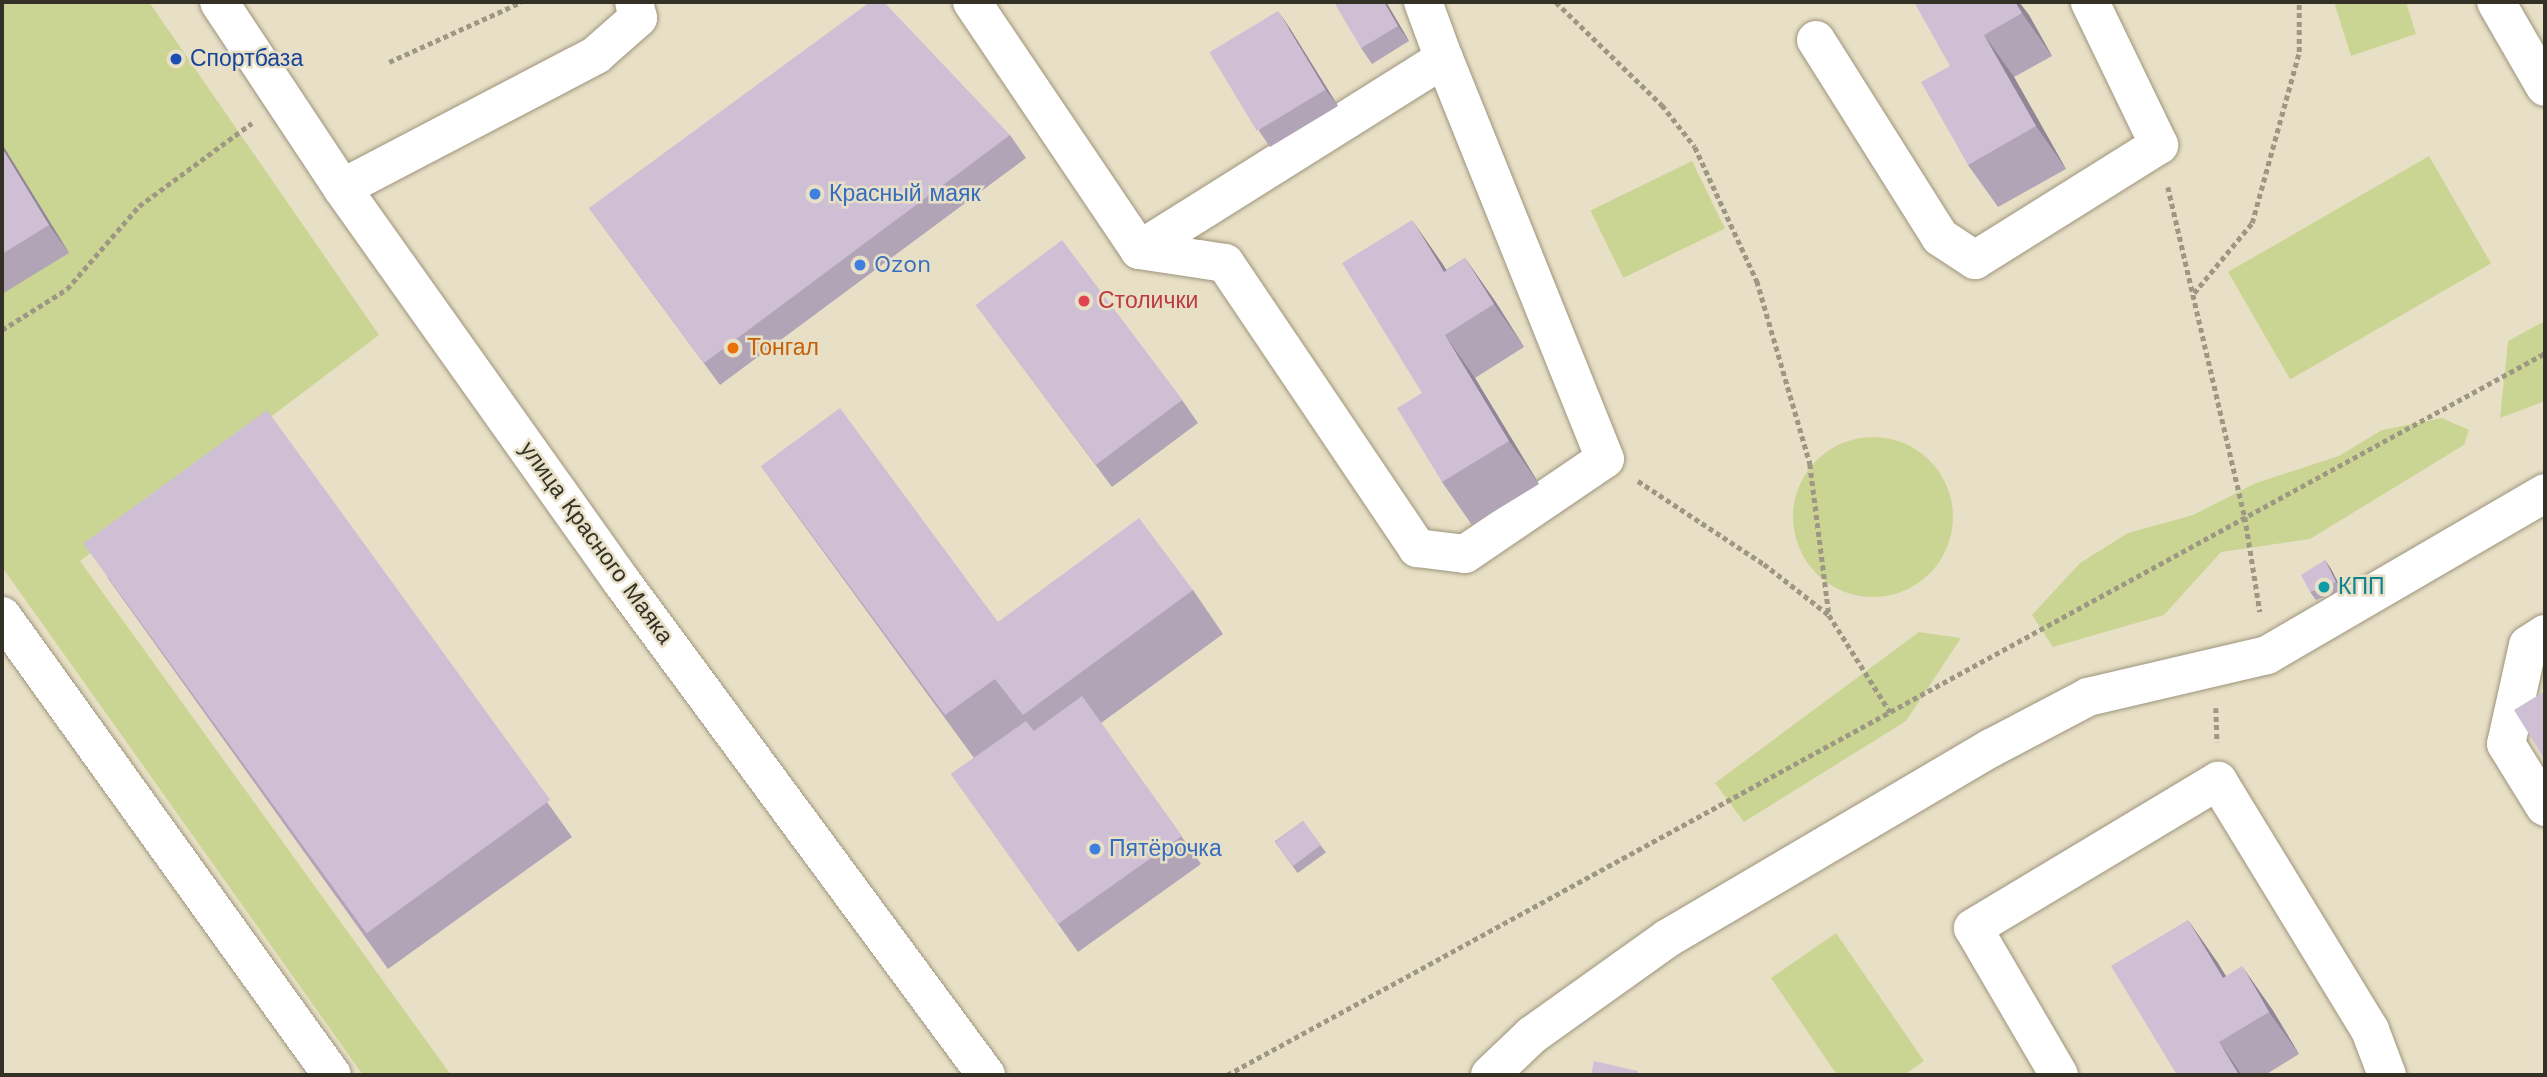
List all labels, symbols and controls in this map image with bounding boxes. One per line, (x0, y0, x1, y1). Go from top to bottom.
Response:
place label: Спортбаза (190, 45, 303, 73)
marker: Спортбаза (168, 51, 184, 67)
place label: Красный маяк (829, 180, 981, 208)
marker: Красный маяк (807, 186, 823, 202)
place label: Ozon (874, 251, 931, 279)
marker: Ozon (852, 257, 868, 273)
place label: Столички (1098, 287, 1198, 315)
marker: Столички (1076, 293, 1092, 309)
place label: Тонгал (747, 334, 819, 362)
marker: Тонгал (725, 340, 741, 356)
street label: улица Красного Маяка (513, 436, 679, 650)
place label: КПП (2338, 573, 2384, 601)
marker: КПП (2316, 579, 2332, 595)
place label: Пятёрочка (1109, 835, 1222, 863)
marker: Пятёрочка (1087, 841, 1103, 857)

